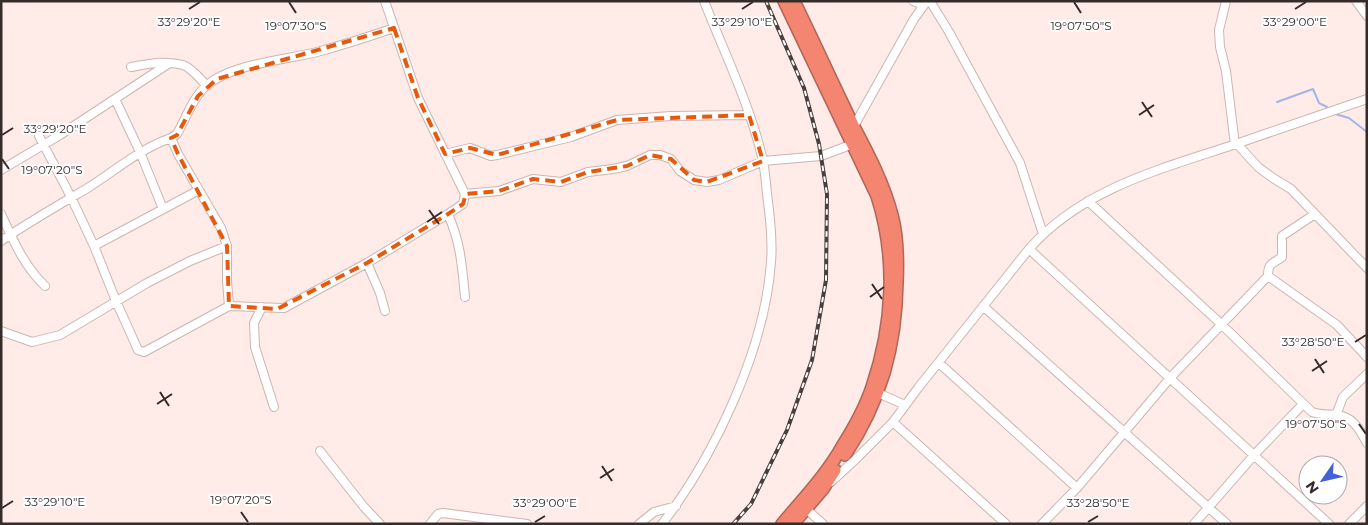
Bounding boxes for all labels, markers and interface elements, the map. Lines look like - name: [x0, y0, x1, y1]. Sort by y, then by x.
- text: 33°29'20"E: [158, 14, 220, 29]
- text: 33°29'10"E: [712, 14, 772, 29]
- text: 33°29'00"E: [1263, 14, 1327, 29]
- text: 19°07'30"S: [265, 18, 327, 33]
- text: 19°07'50"S: [1050, 18, 1112, 33]
- text: 33°29'20"E: [24, 121, 86, 136]
- text: 19°07'20"S: [21, 162, 83, 177]
- text: 33°28'50"E: [1281, 334, 1345, 349]
- text: 19°07'50"S: [1285, 416, 1347, 431]
- north arrow: [1298, 455, 1348, 505]
- text: N: [1302, 478, 1323, 497]
- text: 19°07'20"S: [210, 492, 272, 507]
- text: 33°29'10"E: [25, 494, 85, 509]
- text: 33°29'00"E: [513, 495, 577, 510]
- text: 33°28'50"E: [1066, 495, 1130, 510]

